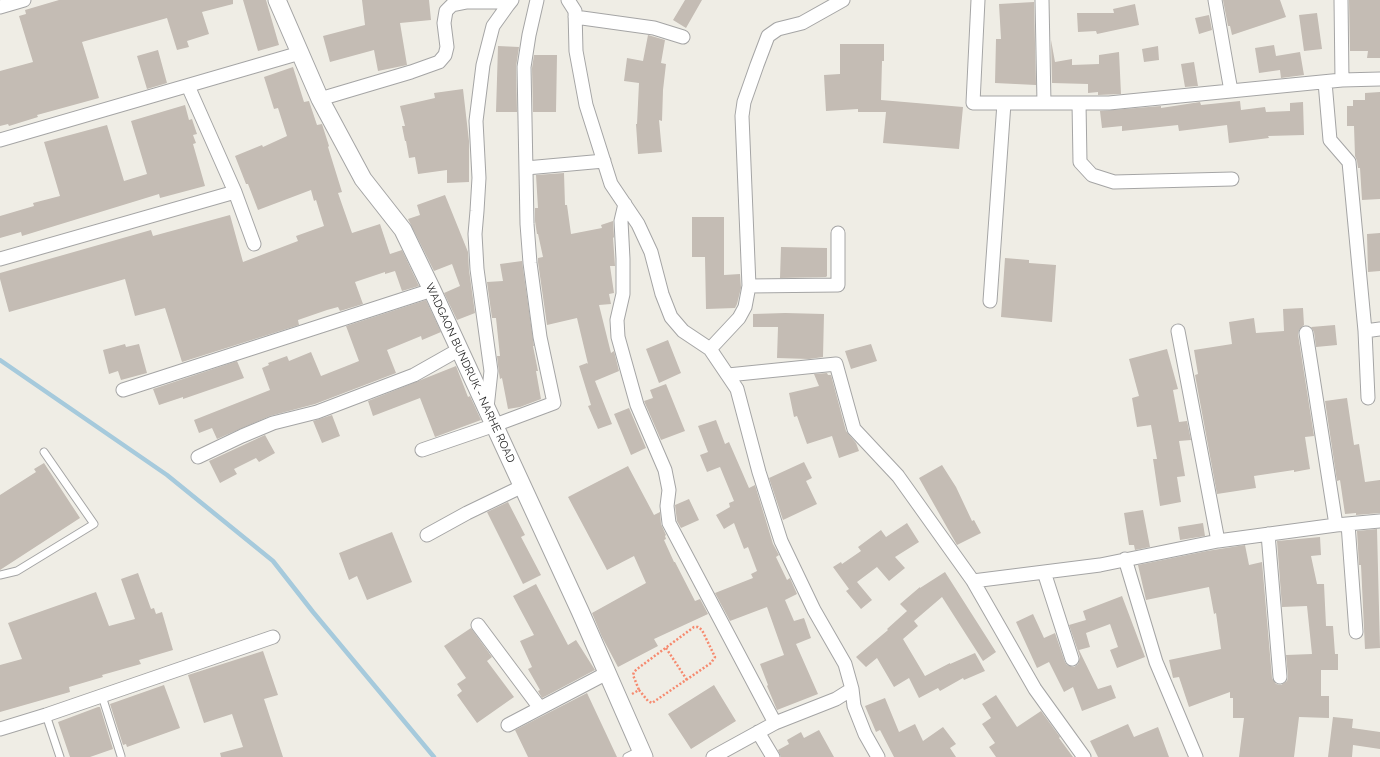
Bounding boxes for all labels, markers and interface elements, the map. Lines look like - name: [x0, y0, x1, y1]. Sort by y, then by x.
- street label: WADGAON BUNDRUK - NARHE ROAD: [422, 281, 518, 465]

